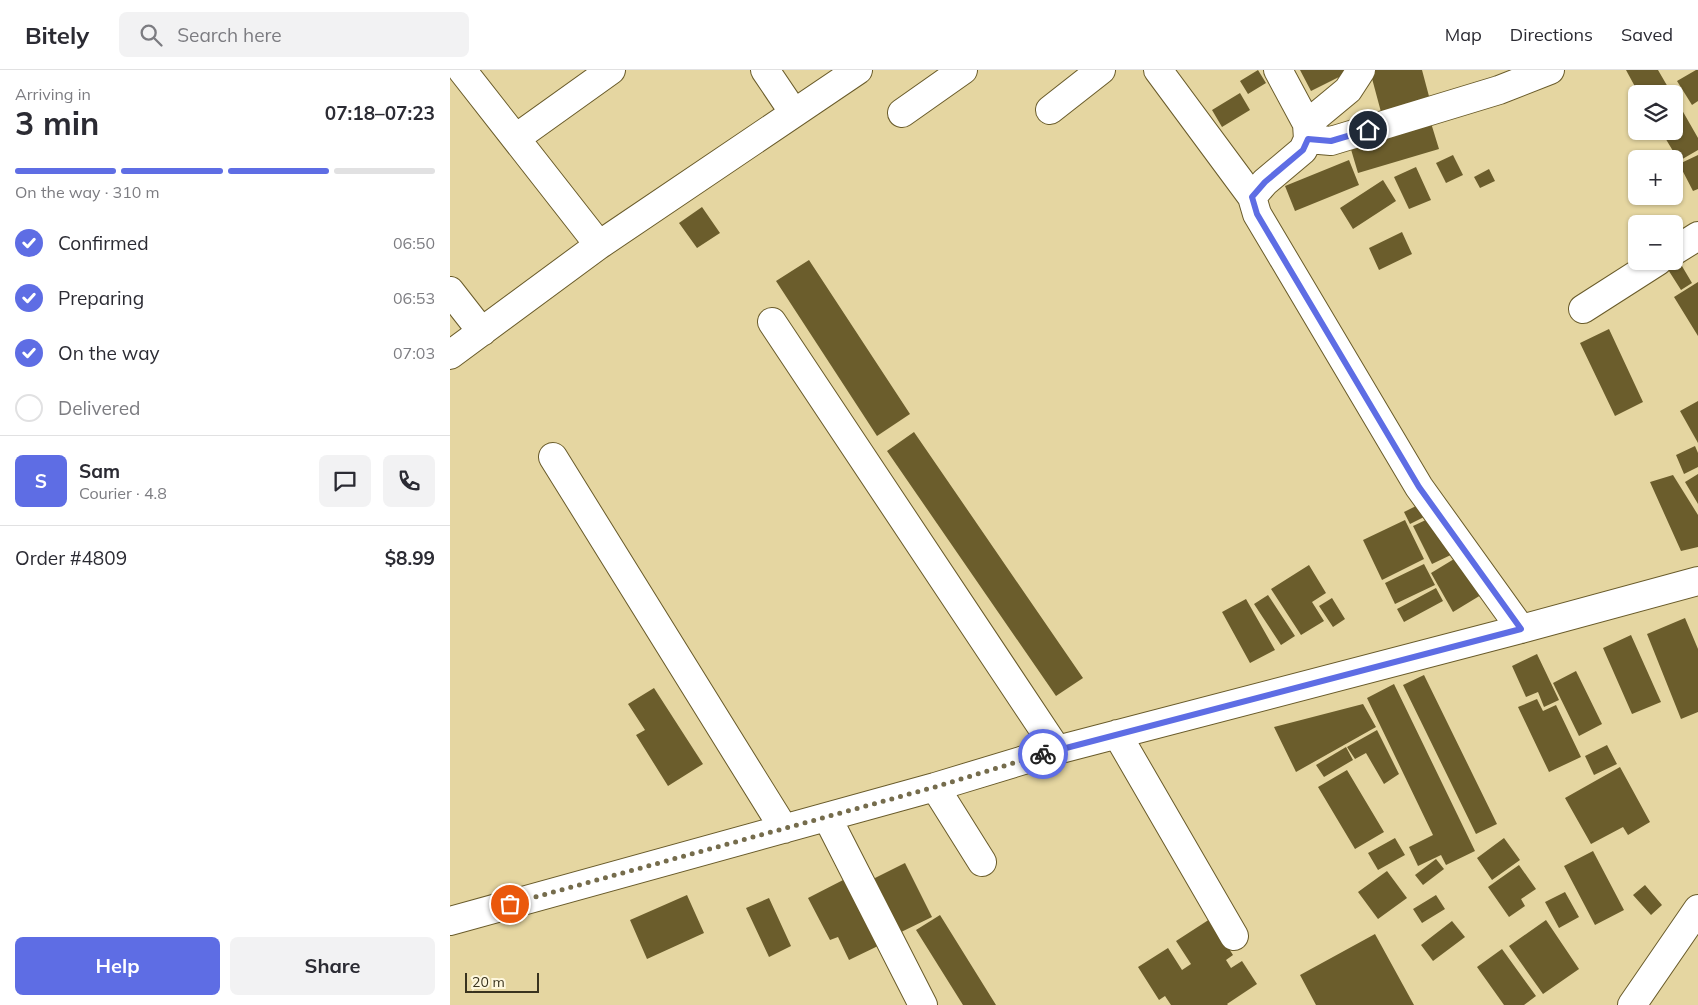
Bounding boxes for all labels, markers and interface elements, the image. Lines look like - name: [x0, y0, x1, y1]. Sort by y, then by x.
- search box: [119, 12, 469, 57]
- text: Bitely: [25, 20, 89, 50]
- icon: search: [137, 21, 165, 49]
- text: Search here: [177, 23, 282, 47]
- text: Map: [1445, 23, 1482, 46]
- text: Directions: [1510, 23, 1593, 46]
- text: Saved: [1621, 23, 1673, 46]
- text: Arriving in: [15, 84, 91, 104]
- map controls: [1628, 85, 1683, 270]
- button: layers: [1628, 85, 1683, 140]
- text: 07:18–07:23: [325, 101, 435, 125]
- text: 3 min: [15, 103, 99, 143]
- pin: [1347, 109, 1389, 151]
- icon: home: [1354, 116, 1382, 144]
- button: +: [1628, 150, 1683, 205]
- text: On the way · 310 m: [15, 182, 160, 202]
- button: −: [1628, 215, 1683, 270]
- icon: check: [15, 229, 43, 257]
- text: Confirmed: [58, 231, 149, 255]
- text: 06:50: [393, 233, 435, 253]
- icon: check: [15, 284, 43, 312]
- text: Preparing: [58, 286, 144, 310]
- text: 06:53: [393, 288, 435, 308]
- icon: check: [15, 339, 43, 367]
- text: On the way: [58, 341, 160, 365]
- text: 07:03: [393, 343, 435, 363]
- text: Delivered: [58, 396, 140, 420]
- button: chat: [319, 455, 371, 507]
- button: phone: [383, 455, 435, 507]
- text: Sam: [79, 459, 120, 483]
- text: S: [35, 469, 47, 493]
- text: Courier · 4.8: [79, 483, 167, 503]
- text: Order #4809: [15, 546, 127, 570]
- text: $8.99: [385, 546, 435, 570]
- courier: [1018, 729, 1068, 779]
- icon: bike: [1029, 740, 1057, 768]
- pin: [489, 883, 531, 925]
- icon: bag: [496, 890, 524, 918]
- button: Help: [15, 937, 220, 995]
- button: Share: [230, 937, 435, 995]
- scale bar: [465, 970, 539, 993]
- text: 20 m: [472, 973, 505, 991]

